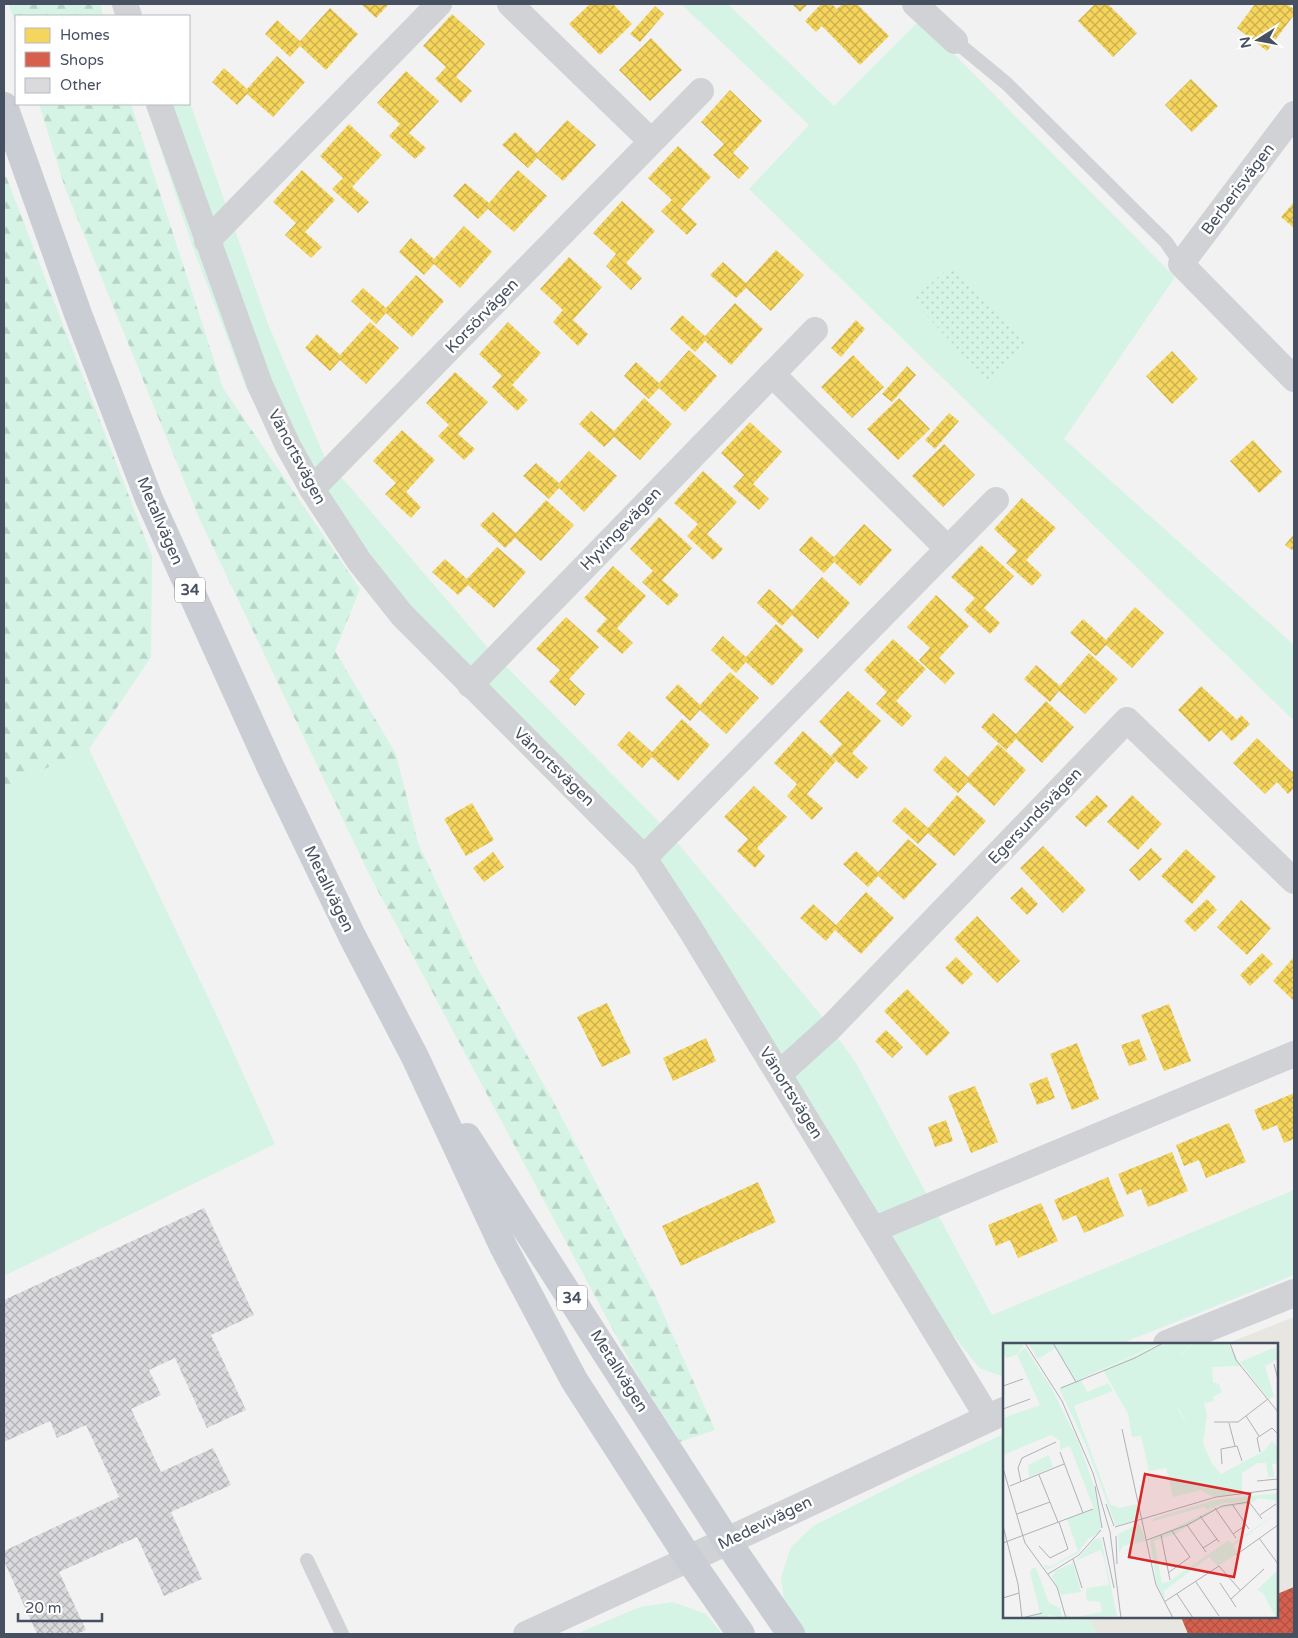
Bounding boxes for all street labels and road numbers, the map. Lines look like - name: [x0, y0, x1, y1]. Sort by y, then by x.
- street label: Berberisvägen: [1197, 139, 1279, 239]
- street label: Korsörvägen: [441, 274, 523, 358]
- street label: Vänortsvägen: [264, 406, 330, 508]
- street label: Metallvägen: [133, 474, 187, 568]
- street label: Hyvingevägen: [576, 483, 666, 575]
- road number: 34: [175, 578, 205, 602]
- street label: Vänortsvägen: [509, 723, 599, 811]
- street label: Egersundsvägen: [984, 764, 1086, 868]
- street label: Metallvägen: [299, 843, 359, 935]
- street label: Vänortsvägen: [755, 1043, 827, 1143]
- road number: 34: [557, 1286, 587, 1310]
- street label: Metallvägen: [586, 1326, 652, 1416]
- street label: Medevivägen: [715, 1492, 815, 1554]

